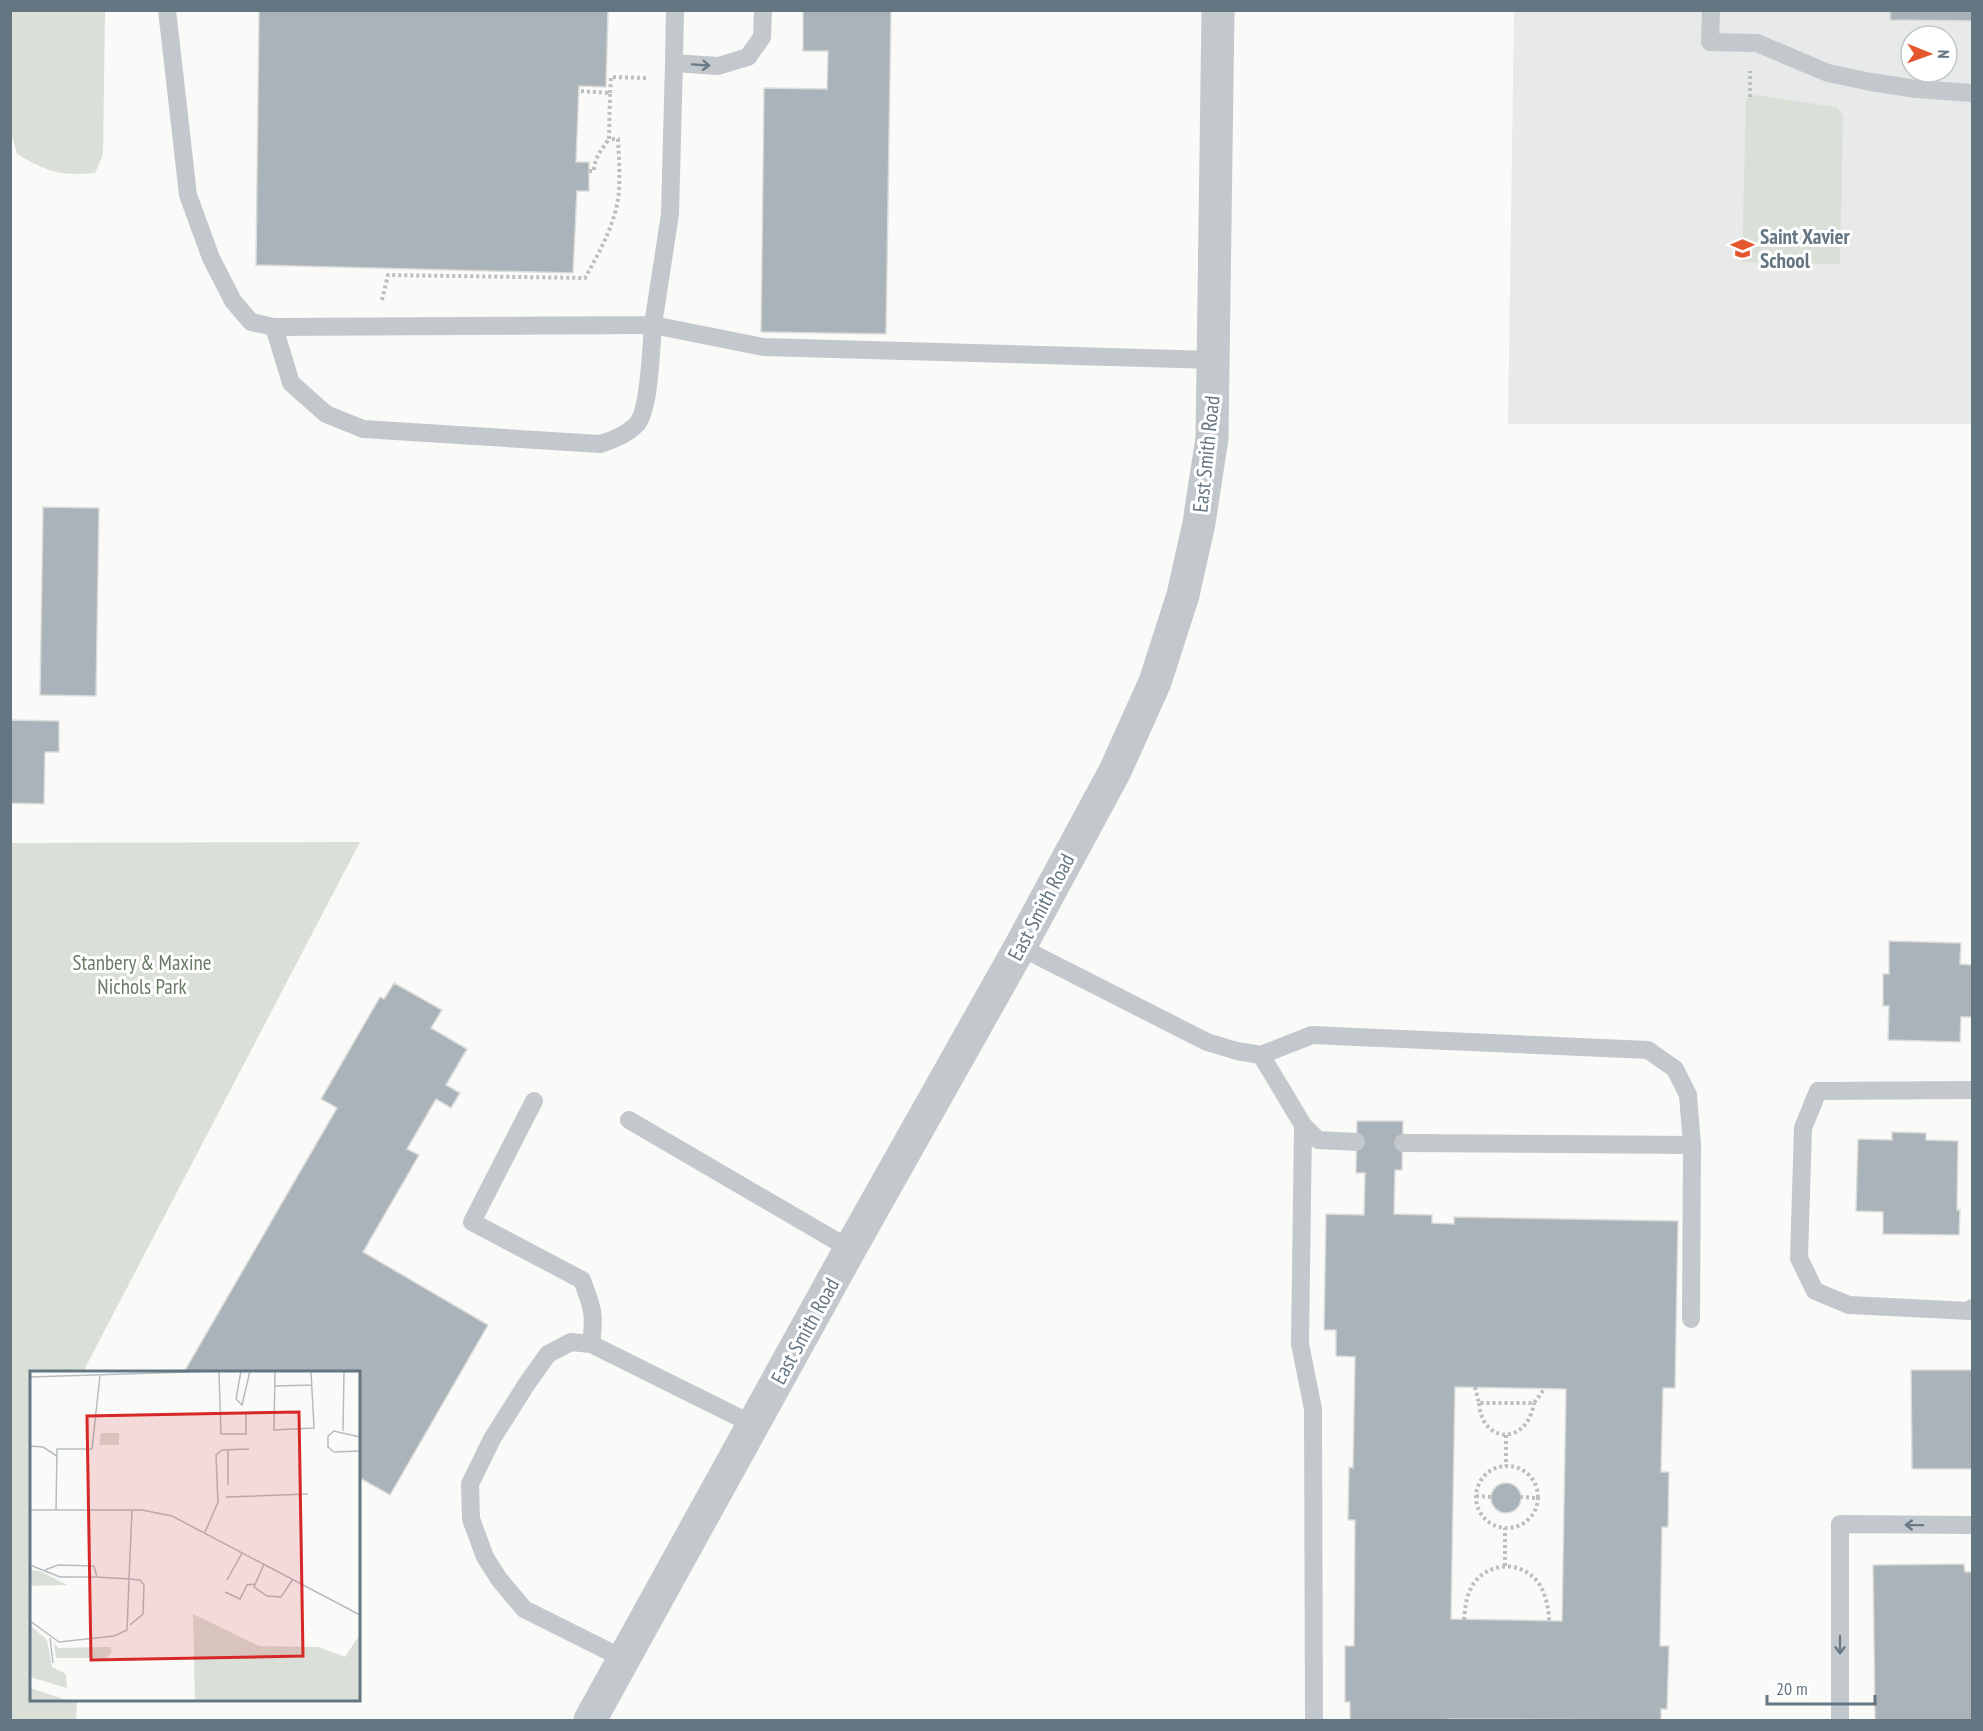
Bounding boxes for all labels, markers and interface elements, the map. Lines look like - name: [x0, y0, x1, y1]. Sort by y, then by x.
- north arrow: [1899, 24, 1959, 84]
- text: N: [1934, 50, 1954, 59]
- one-way arrow: [691, 59, 711, 70]
- place label: Saint Xavier School: [1760, 223, 1850, 274]
- school or university icon: Saint Xavier School: [1729, 235, 1755, 261]
- street label: East Smith Road: [1186, 394, 1226, 514]
- street label: East Smith Road: [1002, 849, 1080, 965]
- park label: Stanbery & Maxine Nichols Park: [73, 949, 211, 1000]
- street label: East Smith Road: [765, 1273, 845, 1389]
- inset map: [30, 1371, 360, 1701]
- one-way arrow: [1905, 1519, 1925, 1530]
- one-way arrow: [1834, 1634, 1846, 1654]
- scale bar: [1767, 1668, 1875, 1706]
- text: 20 m: [1776, 1677, 1808, 1700]

